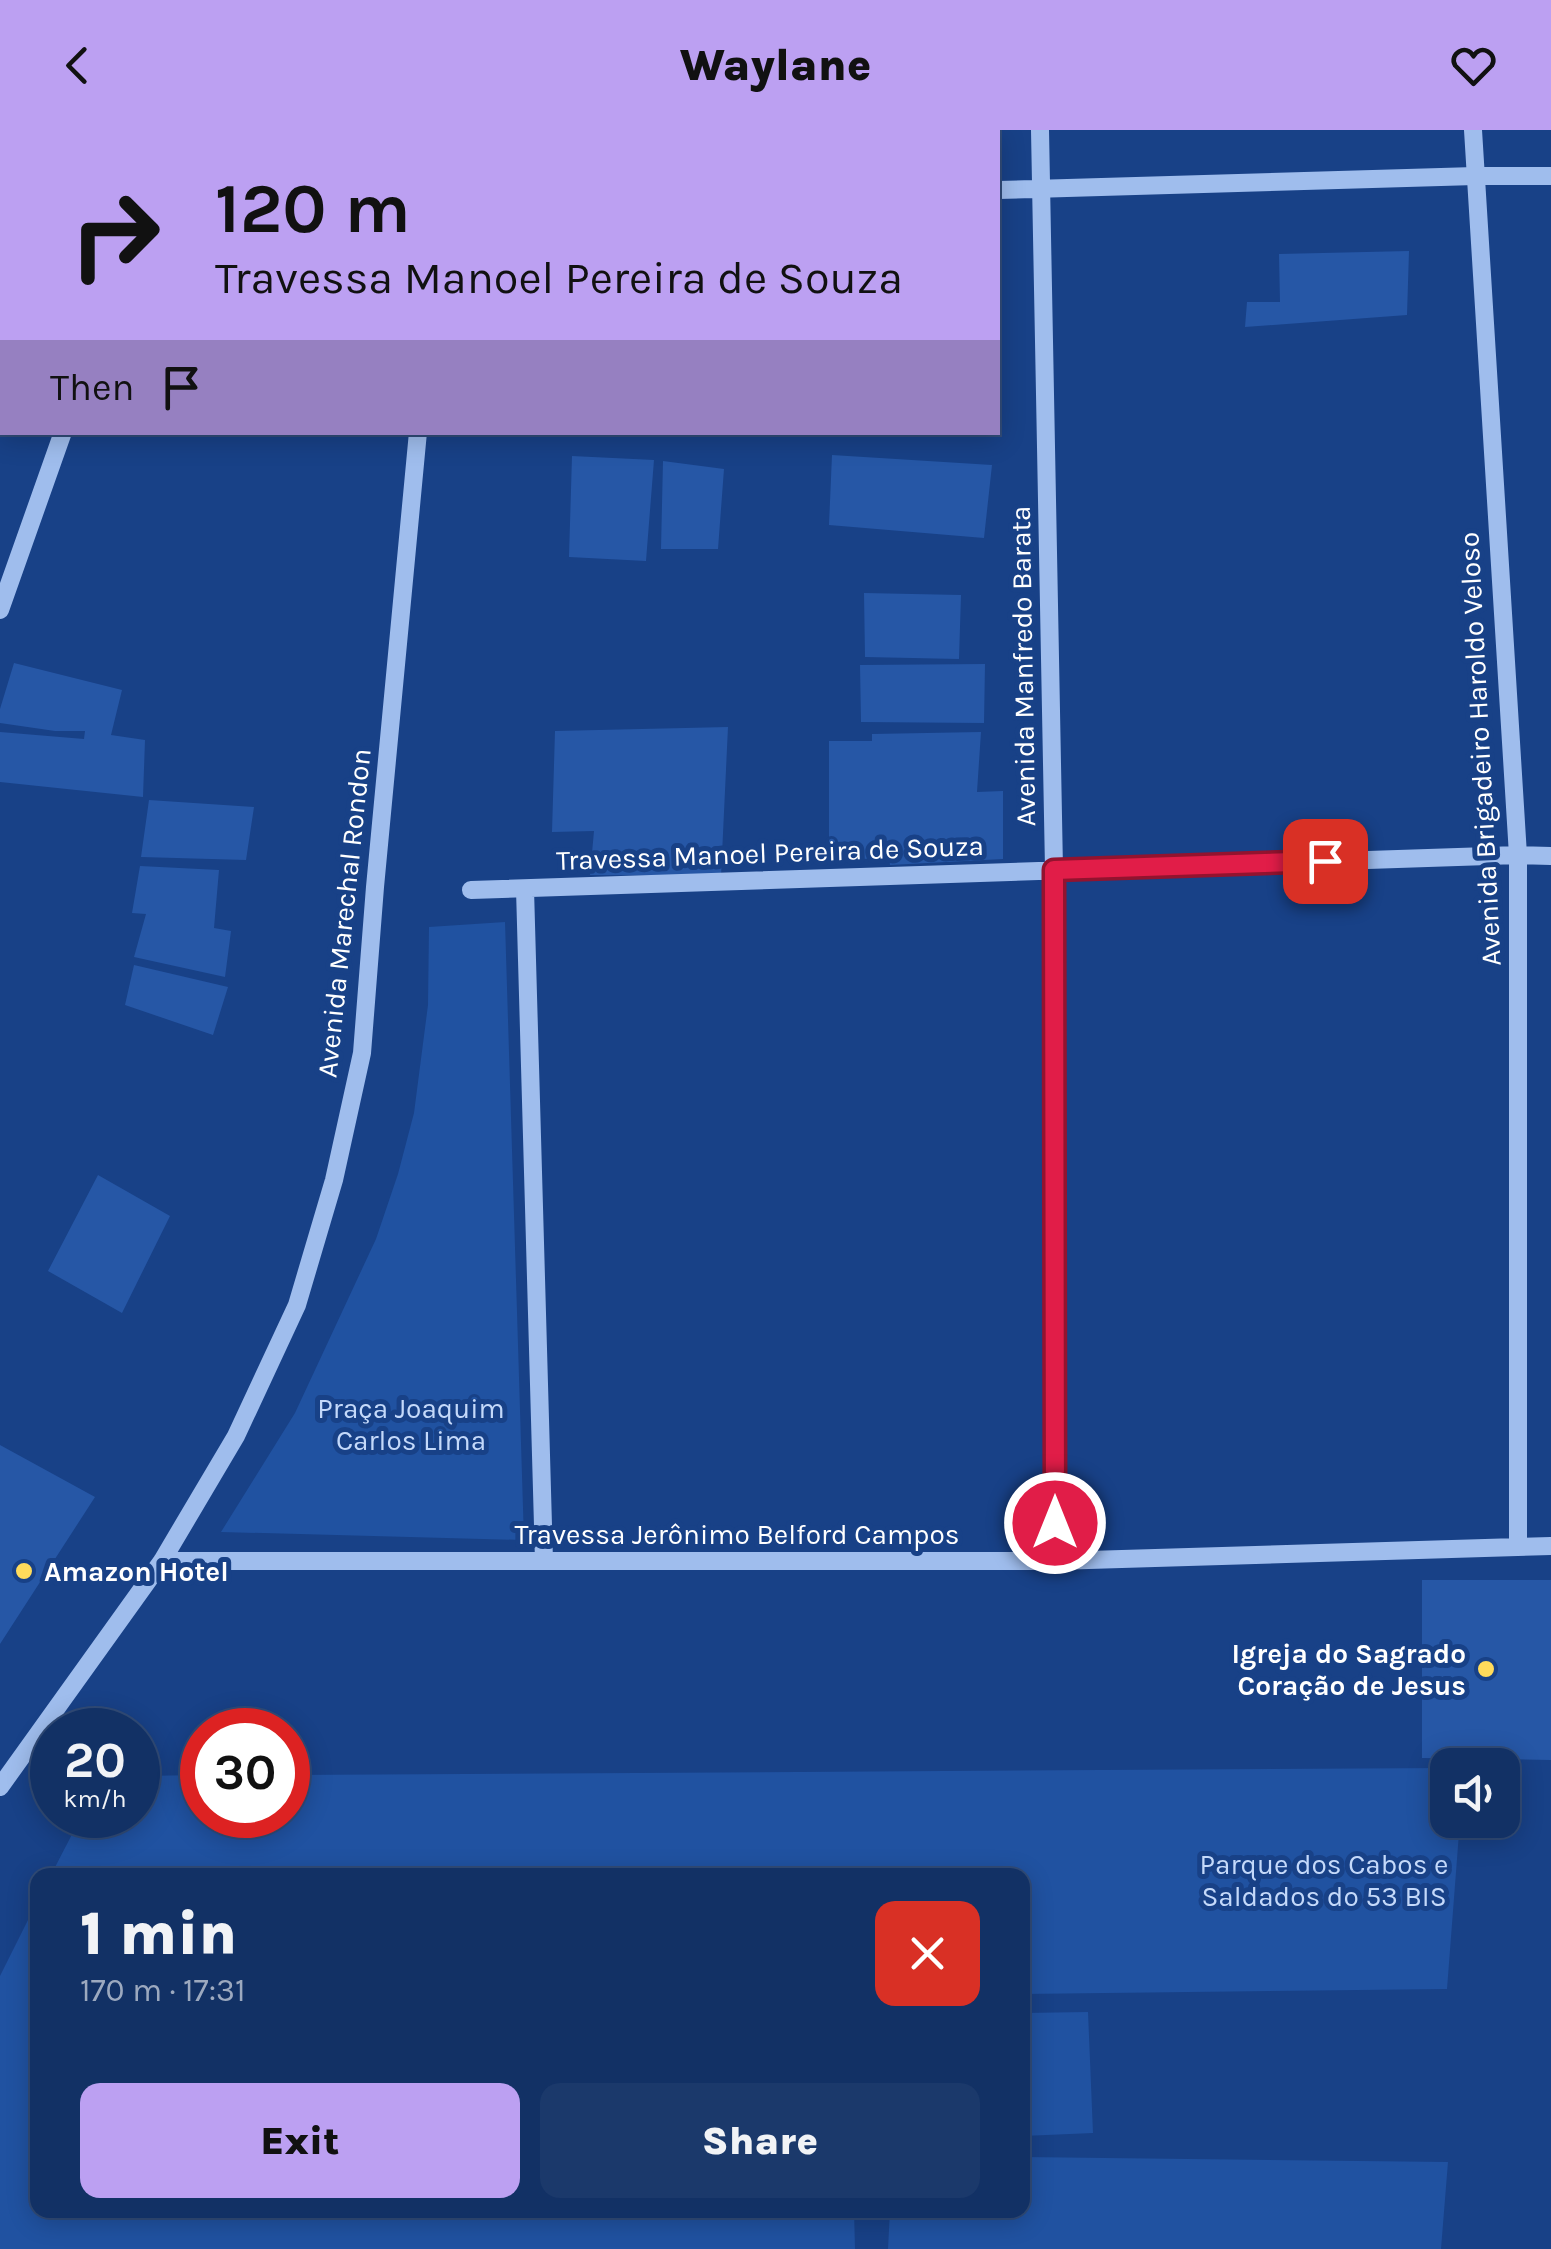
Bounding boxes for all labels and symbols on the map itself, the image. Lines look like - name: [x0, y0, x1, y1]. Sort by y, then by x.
- street label: Avenida Manfredo Barata: [1004, 505, 1042, 827]
- street label: Avenida Brigadeiro Haroldo Veloso: [1452, 531, 1508, 967]
- street label: Avenida Marechal Rondon: [310, 747, 378, 1079]
- pin: [1283, 819, 1368, 904]
- street label: Travessa Manoel Pereira de Souza: [556, 829, 984, 877]
- park label: Praça Joaquim Carlos Lima: [317, 1392, 505, 1457]
- position arrow: [1003, 1471, 1107, 1575]
- street label: Travessa Jerônimo Belford Campos: [515, 1518, 959, 1551]
- place label: Amazon Hotel: [44, 1555, 229, 1588]
- marker: Amazon Hotel: [13, 1560, 35, 1582]
- place label: Igreja do Sagrado Coração de Jesus: [1231, 1637, 1466, 1702]
- marker: Igreja do Sagrado Coração de Jesus: [1475, 1658, 1497, 1680]
- speed limit sign: 30: [180, 1708, 310, 1838]
- park label: Parque dos Cabos e Saldados do 53 BIS: [1200, 1848, 1448, 1913]

